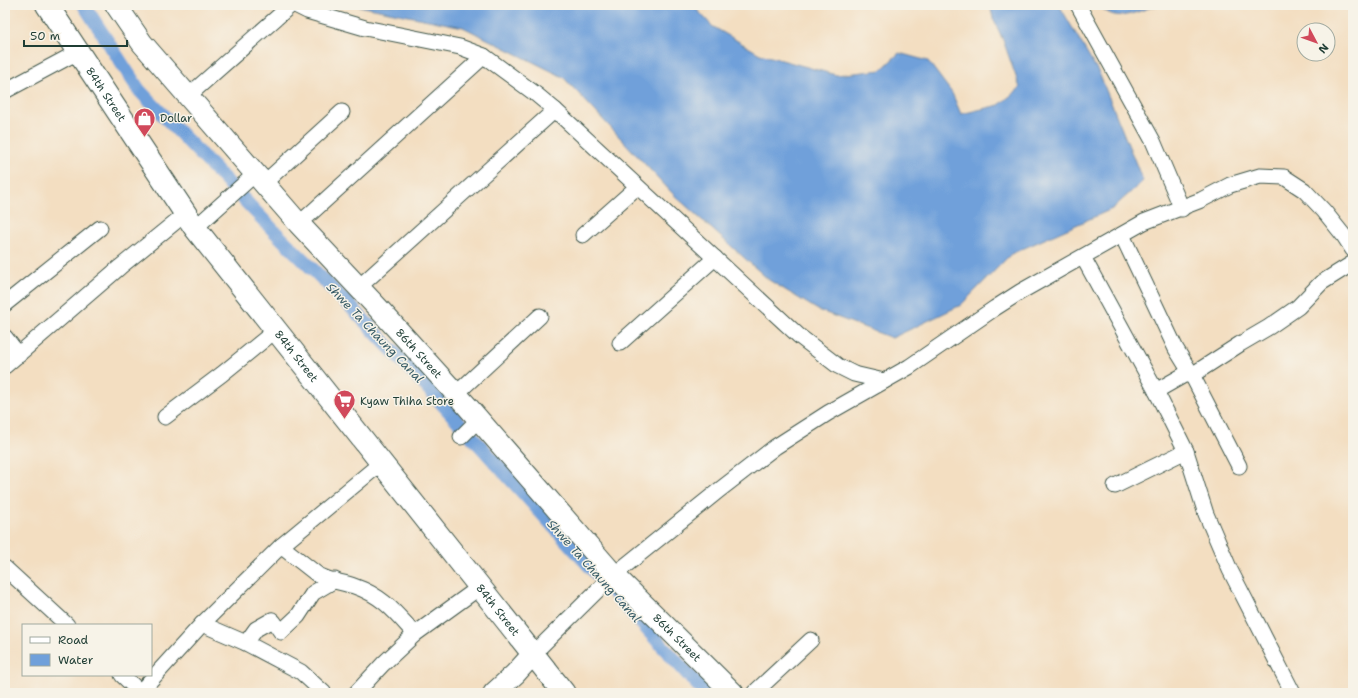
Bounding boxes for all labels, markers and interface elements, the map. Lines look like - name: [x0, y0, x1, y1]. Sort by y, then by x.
- scale bar: [24, 22, 127, 48]
- north arrow: [1296, 22, 1336, 62]
- text: 50 m: [30, 28, 60, 44]
- text: N: [1314, 40, 1332, 57]
- street label: 84th Street: [83, 64, 130, 125]
- shop icon: Dollar: [132, 105, 158, 138]
- place label: Dollar: [160, 111, 192, 126]
- water label: Shwe Ta Chaung Canal: [323, 279, 427, 387]
- street label: 86th Street: [392, 325, 446, 382]
- street label: 84th Street: [271, 327, 322, 385]
- supermarket icon: Kyaw Thiha Store: [332, 388, 358, 421]
- place label: Kyaw Thiha Store: [360, 394, 454, 409]
- water label: Shwe Ta Chaung Canal: [543, 516, 645, 626]
- street label: 84th Street: [473, 581, 523, 639]
- street label: 86th Street: [649, 610, 705, 665]
- legend: [22, 624, 152, 676]
- text: Road: [58, 632, 89, 648]
- text: Water: [58, 652, 94, 668]

